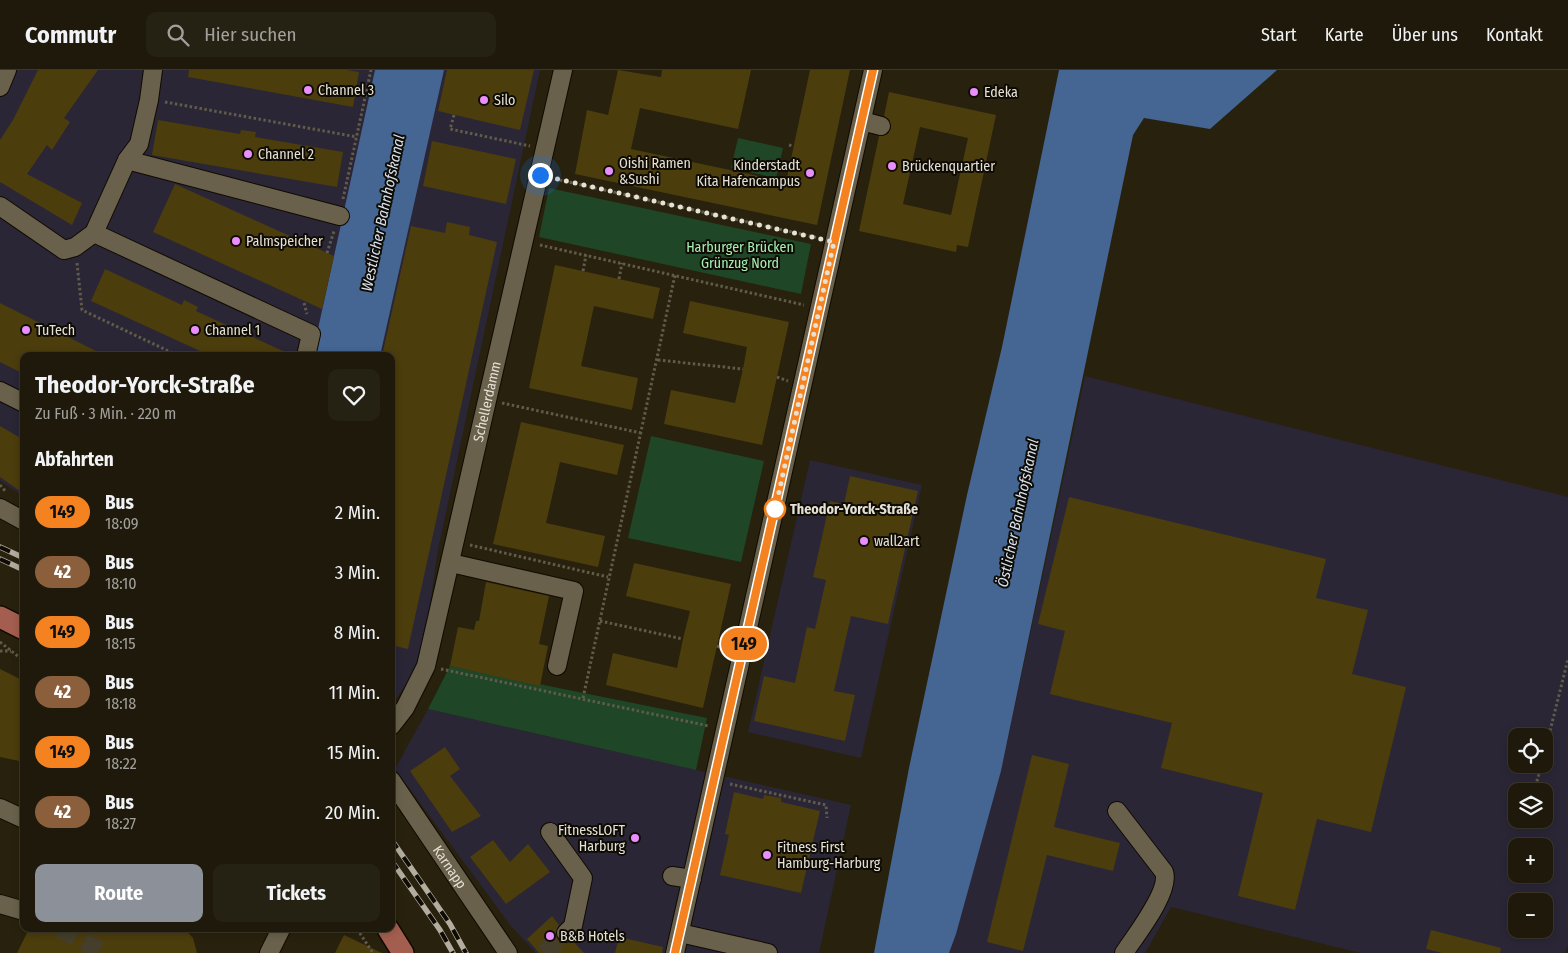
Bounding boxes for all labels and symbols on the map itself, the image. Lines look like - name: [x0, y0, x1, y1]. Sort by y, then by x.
- place label: Channel 3: [318, 82, 374, 99]
- marker: Channel 3: [302, 84, 314, 96]
- place label: Edeka: [984, 84, 1018, 101]
- marker: Edeka: [968, 86, 980, 98]
- place label: Silo: [494, 92, 515, 109]
- marker: Silo: [478, 94, 490, 106]
- water label: Westlicher Bahnhofskanal: [358, 133, 408, 293]
- place label: Channel 2: [258, 146, 314, 163]
- marker: Channel 2: [242, 148, 254, 160]
- place label: Oishi Ramen &Sushi: [619, 155, 691, 188]
- place label: Kinderstadt Kita Hafencampus: [696, 157, 800, 190]
- place label: Brückenquartier: [902, 158, 995, 175]
- marker: Brückenquartier: [886, 160, 898, 172]
- your location: [528, 163, 553, 188]
- marker: Oishi Ramen &Sushi: [603, 165, 615, 177]
- marker: Kinderstadt Kita Hafencampus: [804, 167, 816, 179]
- place label: Palmspeicher: [246, 233, 323, 250]
- marker: Palmspeicher: [230, 235, 242, 247]
- park label: Harburger Brücken Grünzug Nord: [686, 239, 794, 272]
- place label: TuTech: [36, 322, 75, 339]
- place label: Channel 1: [205, 322, 260, 339]
- marker: TuTech: [20, 324, 32, 336]
- marker: Channel 1: [189, 324, 201, 336]
- street label: Schellerdamm: [470, 360, 505, 444]
- water label: Östlicher Bahnhofskanal: [993, 437, 1043, 589]
- marker: Theodor-Yorck-Straße: [764, 498, 786, 520]
- place label: Theodor-Yorck-Straße: [790, 501, 918, 518]
- place label: wall2art: [874, 533, 920, 550]
- marker: wall2art: [858, 535, 870, 547]
- line badge: 149: [715, 628, 773, 660]
- place label: FitnessLOFT Harburg: [558, 822, 626, 855]
- marker: FitnessLOFT Harburg: [629, 832, 641, 844]
- place label: Fitness First Hamburg-Harburg: [777, 839, 881, 872]
- street label: Karnapp: [429, 843, 470, 892]
- marker: Fitness First Hamburg-Harburg: [761, 849, 773, 861]
- place label: B&B Hotels: [560, 928, 625, 945]
- marker: B&B Hotels: [544, 930, 556, 942]

